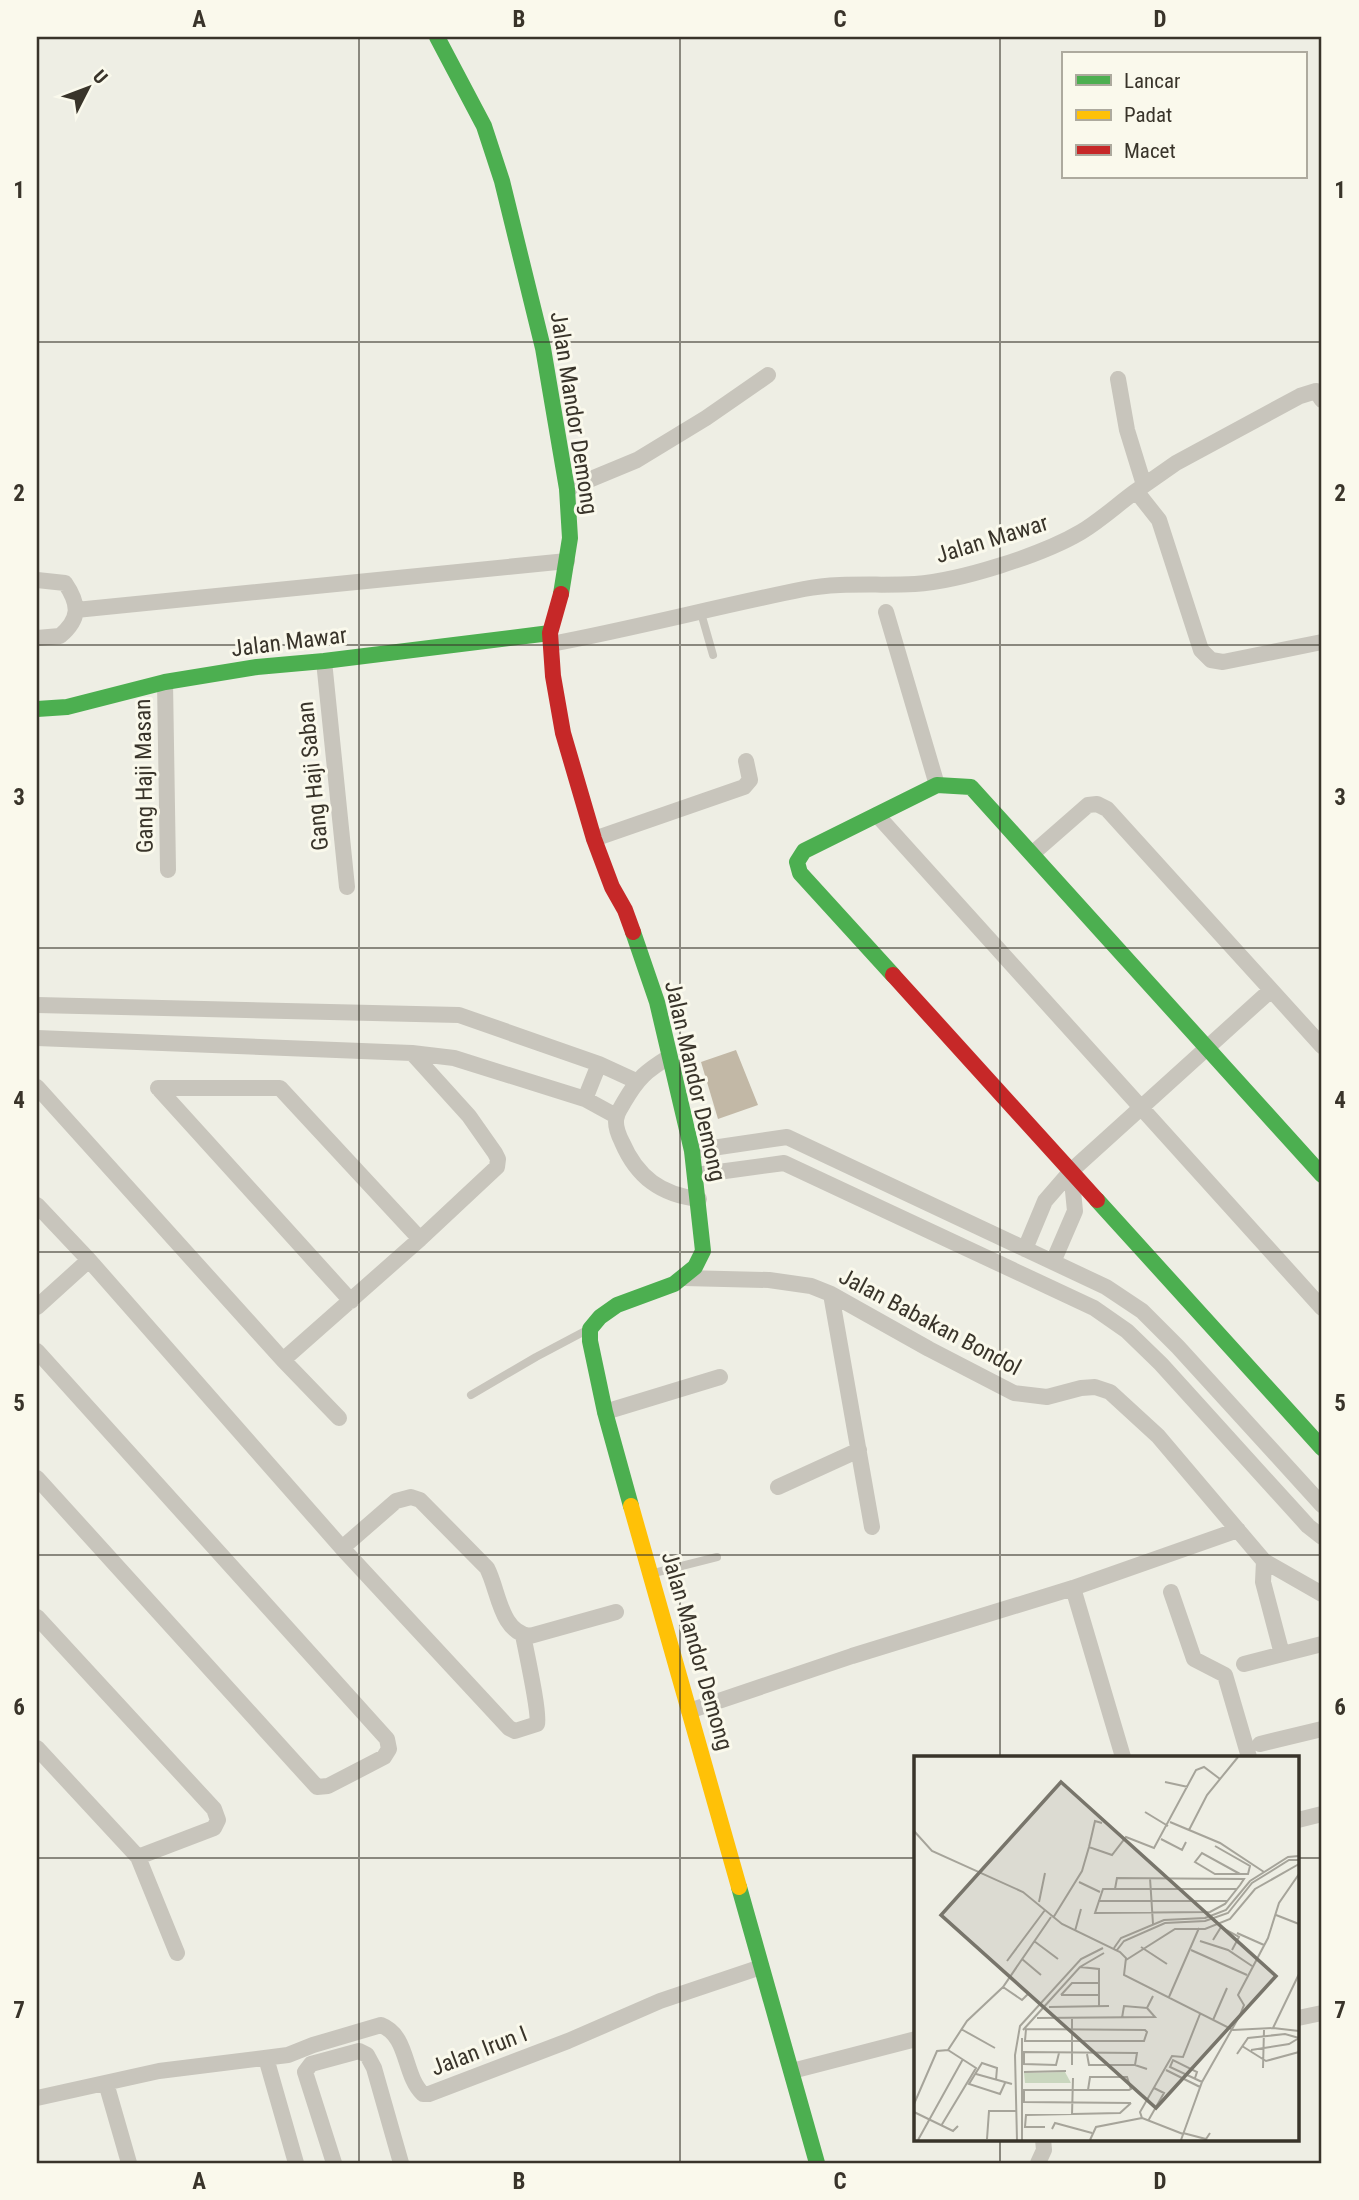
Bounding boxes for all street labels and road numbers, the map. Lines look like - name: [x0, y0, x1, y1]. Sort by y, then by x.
- street label: Jalan Mandor Demong: [545, 310, 603, 516]
- street label: Jalan Mawar: [932, 509, 1052, 569]
- street label: Jalan Mawar: [230, 622, 348, 662]
- street label: Gang Haji Masan: [129, 699, 159, 853]
- street label: Gang Haji Saban: [292, 700, 334, 852]
- street label: Jalan Mandor Demong: [659, 978, 731, 1184]
- street label: Jalan Babakan Bondol: [834, 1263, 1026, 1381]
- street label: Jalan Mandor Demong: [656, 1549, 738, 1753]
- street label: Jalan Irun I: [427, 2020, 531, 2082]

